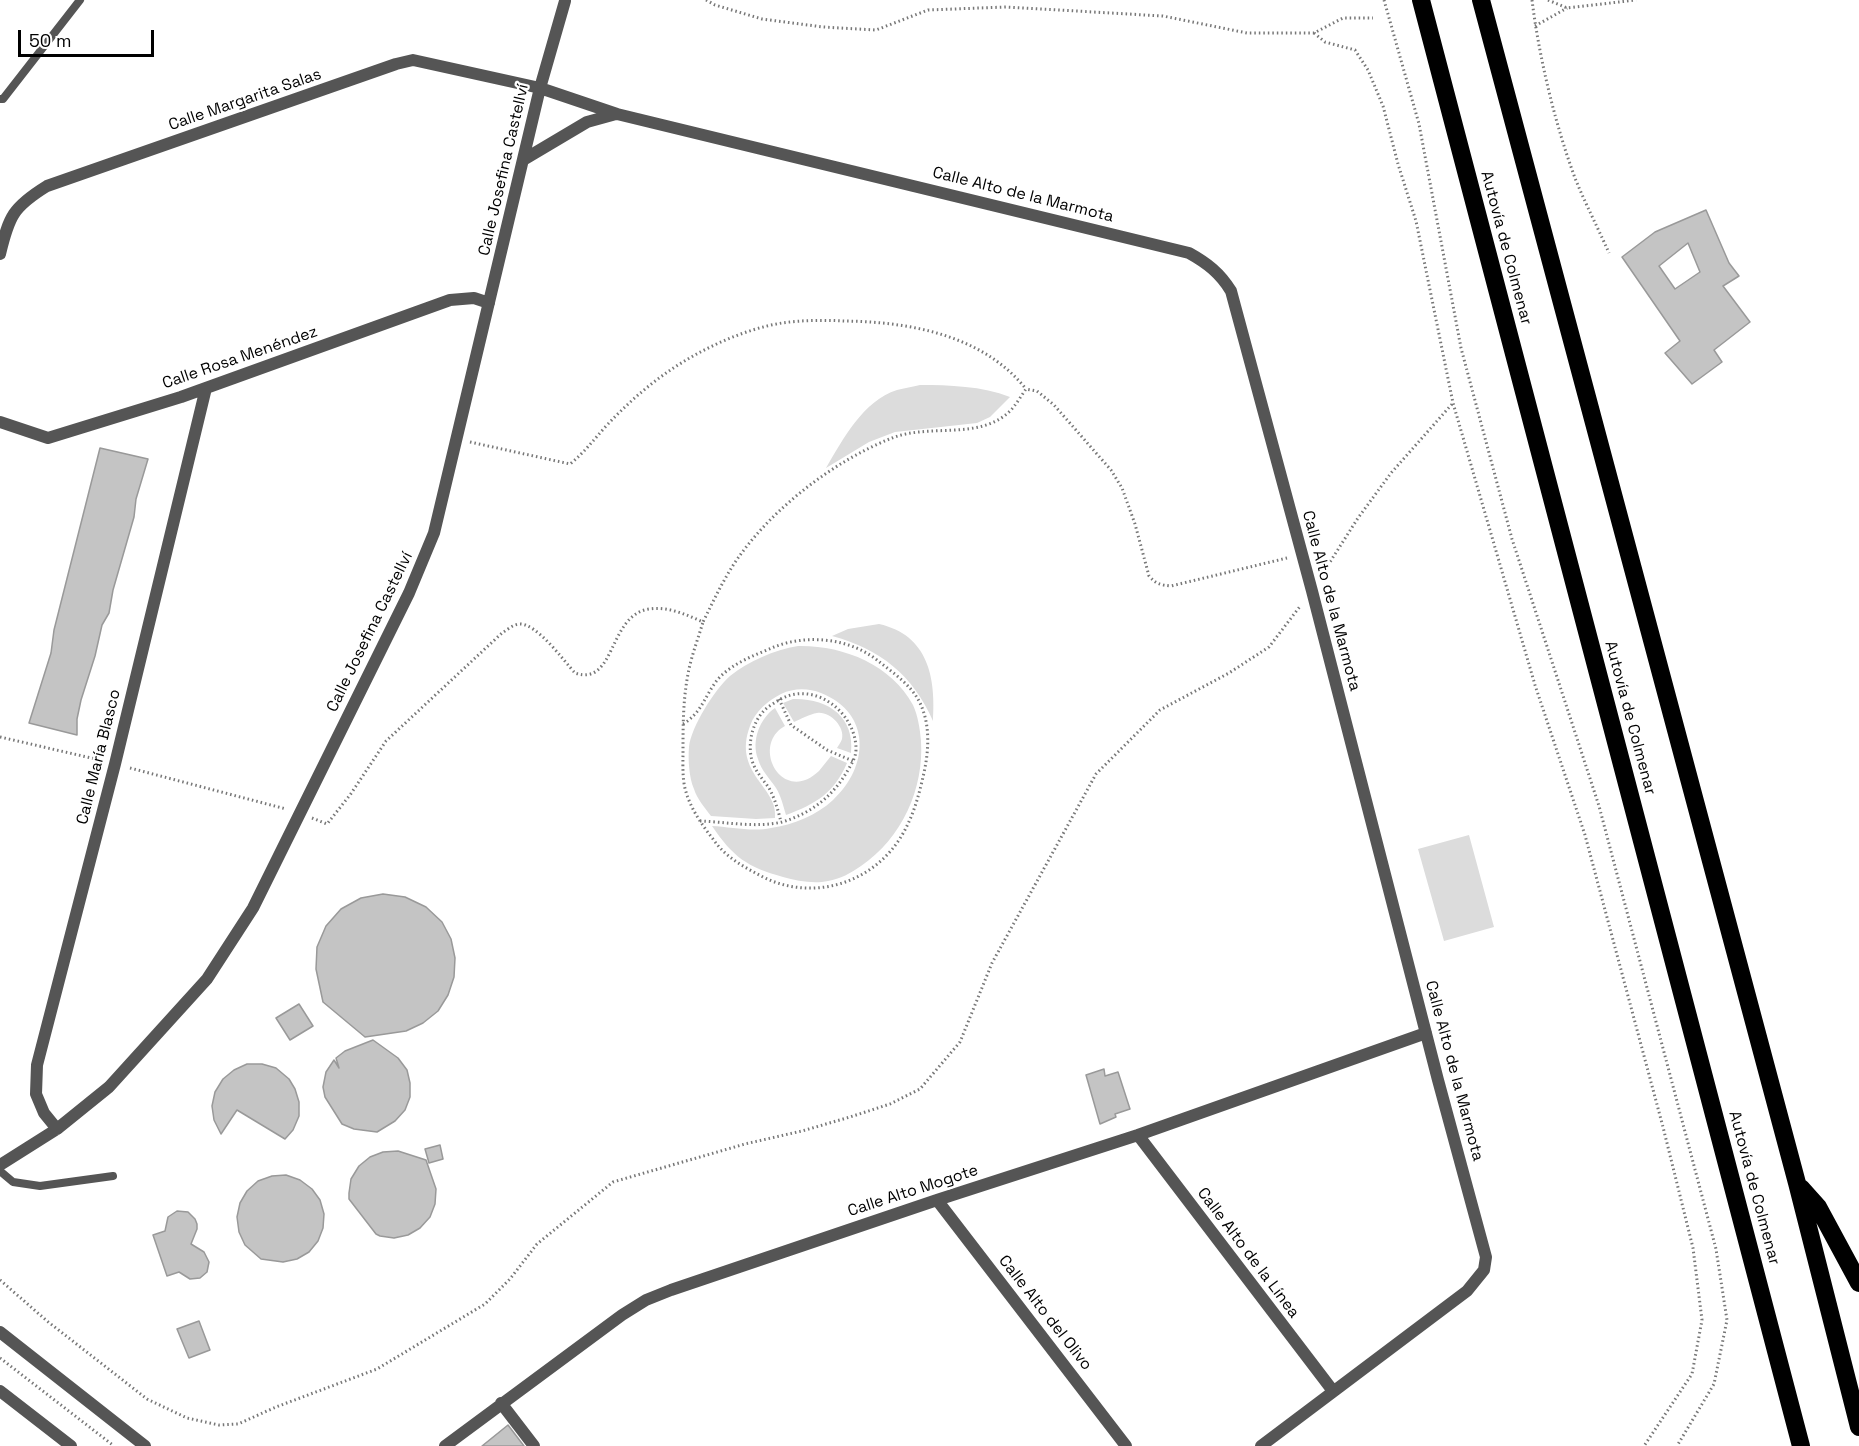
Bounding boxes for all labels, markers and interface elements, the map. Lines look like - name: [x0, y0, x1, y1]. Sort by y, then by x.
- scale bar: [21, 18, 158, 56]
- text: 50 m: [29, 29, 71, 52]
- street label: Calle Margarita Salas: [166, 65, 324, 135]
- street label: Calle Josefina Castellví: [475, 82, 533, 258]
- street label: Calle Alto de la Marmota: [930, 163, 1116, 227]
- street label: Autovía de Colmenar: [1476, 169, 1536, 327]
- street label: Calle Rosa Menéndez: [160, 322, 320, 394]
- street label: Calle Alto de la Marmota: [1298, 509, 1364, 693]
- street label: Calle Josefina Castellví: [323, 549, 417, 715]
- street label: Autovía de Colmenar: [1600, 639, 1660, 797]
- street label: Calle María Blasco: [73, 687, 125, 827]
- street label: Calle Alto de la Marmota: [1421, 979, 1487, 1163]
- street label: Autovía de Colmenar: [1724, 1109, 1784, 1267]
- street label: Calle Alto Mogote: [845, 1161, 981, 1221]
- street label: Calle Alto de la Línea: [1193, 1184, 1303, 1322]
- street label: Calle Alto del Olivo: [994, 1252, 1096, 1374]

